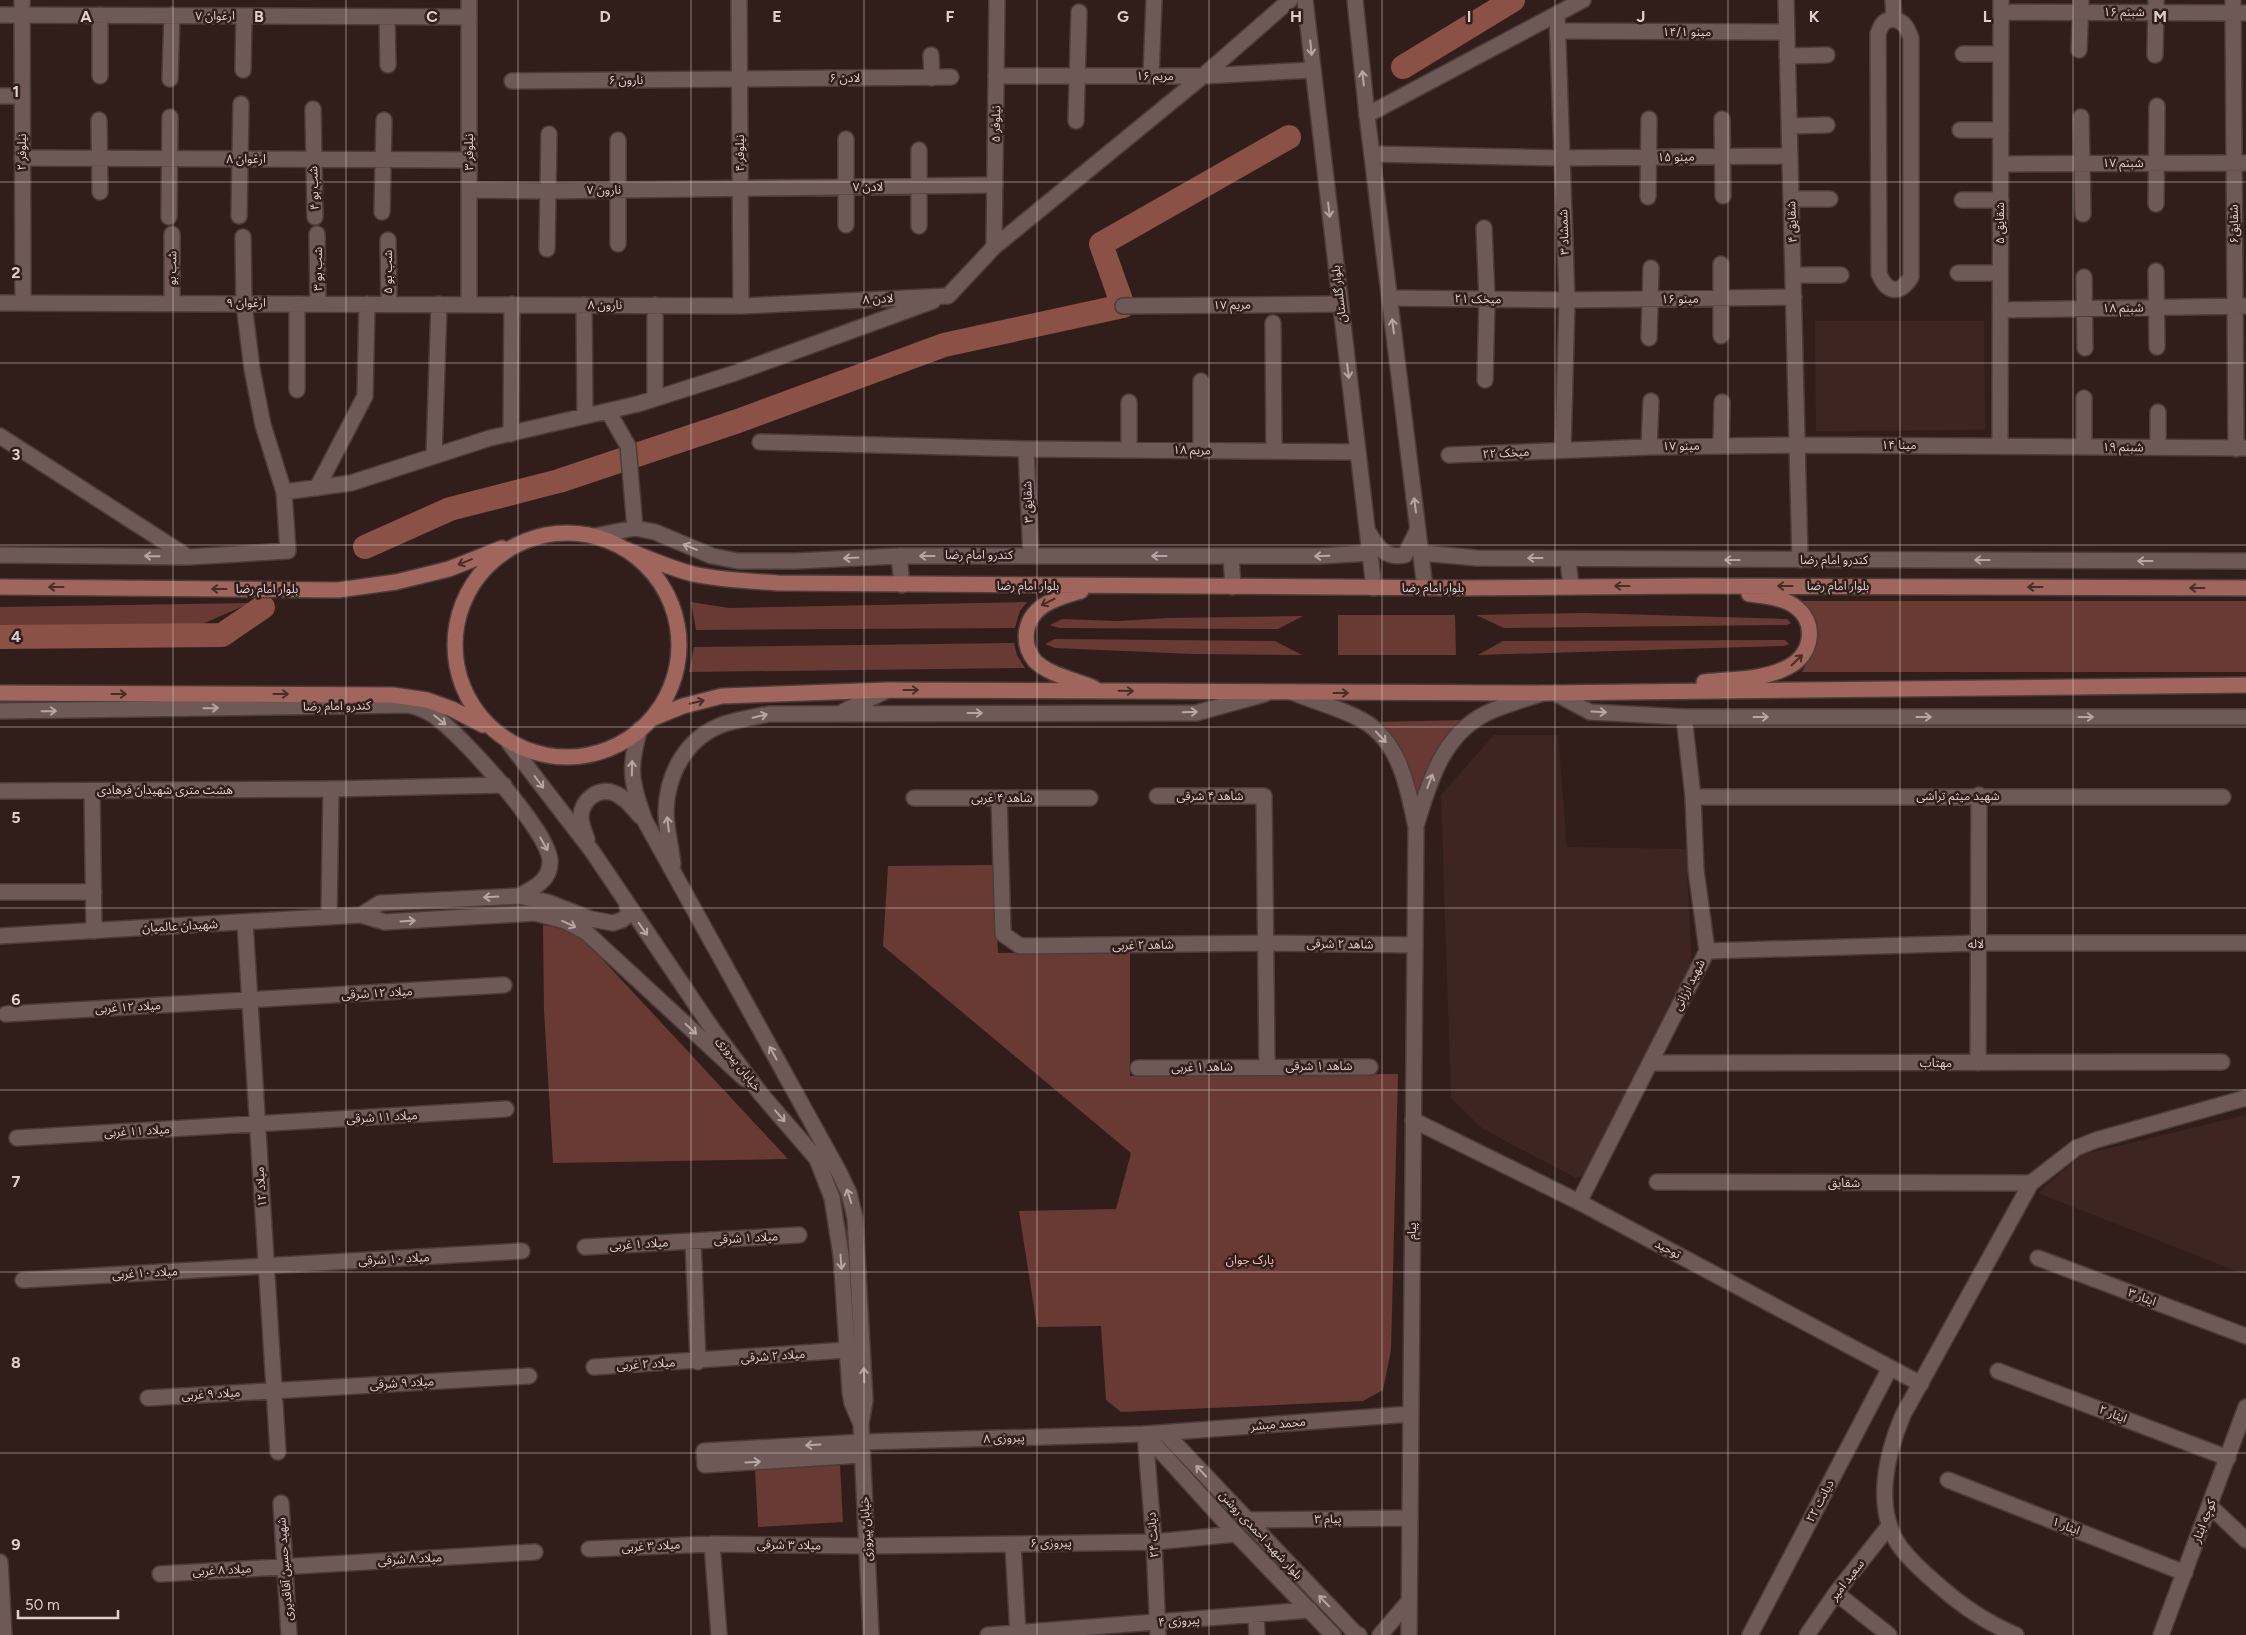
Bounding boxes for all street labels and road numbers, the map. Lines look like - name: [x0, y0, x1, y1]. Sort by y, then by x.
- street label: شبنم ۱۶: [2103, 5, 2145, 21]
- street label: ارغوان ۷: [195, 9, 235, 23]
- street label: مینو ۱۴/۱: [1663, 25, 1711, 39]
- street label: مریم ۱۶: [1136, 69, 1174, 85]
- street label: لادن ۶: [830, 71, 860, 85]
- street label: نارون ۶: [609, 73, 643, 87]
- street label: نیلوفر ۵: [989, 105, 1003, 143]
- street label: نیلوفر ۲: [15, 134, 29, 170]
- street label: نیلوفر ۳: [462, 134, 476, 170]
- street label: نیلوفر ۴: [733, 135, 747, 171]
- street label: مینو ۱۵: [1657, 150, 1695, 164]
- street label: ارغوان ۸: [226, 152, 266, 166]
- street label: شبنم ۱۷: [2102, 156, 2144, 172]
- street label: شب بو ۴: [306, 166, 322, 210]
- street label: لادن ۷: [852, 180, 884, 194]
- street label: نارون ۷: [587, 183, 621, 197]
- street label: شقایق ۴: [1784, 201, 1801, 243]
- street label: شقایق ۵: [1993, 202, 2008, 244]
- street label: شقایق۶: [2227, 204, 2242, 244]
- street label: شمشاد ۳: [1556, 209, 1572, 255]
- street label: شب بو ۳: [311, 247, 325, 291]
- street label: شب بو ۵: [381, 250, 395, 294]
- street label: شب بو: [165, 251, 180, 285]
- street label: بلوار گلستان: [1329, 265, 1349, 323]
- street label: لادن ۸: [862, 291, 894, 307]
- street label: میخک ۲۱: [1454, 292, 1502, 306]
- street label: مینو ۱۶: [1661, 292, 1699, 306]
- street label: ارغوان ۹: [226, 296, 266, 310]
- street label: نارون ۸: [588, 298, 622, 312]
- street label: مریم ۱۷: [1213, 298, 1251, 314]
- street label: شبنم ۱۸: [2102, 301, 2144, 317]
- street label: مینا ۱۴: [1881, 438, 1917, 452]
- street label: مینو ۱۷: [1662, 439, 1700, 453]
- street label: شبنم ۱۹: [2102, 440, 2144, 456]
- street label: مریم ۱۸: [1173, 443, 1211, 459]
- street label: میخک ۲۲: [1482, 445, 1530, 461]
- street label: شقایق ۳: [1020, 481, 1037, 523]
- street label: کندرو امام رضا: [945, 548, 1014, 564]
- street label: کندرو امام رضا: [1800, 553, 1869, 569]
- street label: بلوار امام رضا: [997, 579, 1059, 595]
- street label: بلوار امام رضا: [1807, 579, 1869, 595]
- street label: بلوار امام رضا: [1402, 581, 1464, 597]
- street label: بلوار امام رضا: [236, 582, 298, 598]
- street label: کندرو امام رضا: [303, 698, 372, 716]
- street label: هشت متری شهیدان فرهادی: [97, 783, 233, 797]
- street label: شاهد ۴ شرقی: [1177, 789, 1243, 803]
- street label: شهید میثم تراشی: [1916, 789, 2000, 805]
- street label: شاهد ۴ غربی: [971, 791, 1033, 805]
- street label: شهیدان عالمیان: [142, 917, 218, 935]
- street label: شاهد ۲ شرقی: [1306, 936, 1374, 952]
- street label: شاهد ۲ غربی: [1112, 937, 1174, 953]
- street label: لاله: [1968, 937, 1984, 951]
- street label: شهید ارزانی: [1670, 957, 1708, 1013]
- street label: میلاد ۱۲ شرقی: [341, 984, 413, 1002]
- street label: میلاد ۱۲ غربی: [95, 998, 161, 1016]
- street label: خیابان پیروزی: [713, 1034, 764, 1095]
- street label: مهتاب: [1920, 1056, 1952, 1070]
- street label: شاهد ۱ غربی: [1171, 1059, 1233, 1075]
- street label: شاهد ۱ شرقی: [1286, 1059, 1352, 1073]
- street label: میلاد ۱۱ شرقی: [346, 1108, 418, 1126]
- street label: میلاد ۱۱ غربی: [104, 1122, 170, 1140]
- street label: میلاد ۱۲: [253, 1166, 269, 1208]
- street label: شقایق: [1828, 1176, 1860, 1191]
- street label: پیام: [1405, 1222, 1421, 1240]
- street label: میلاد ۱ شرقی: [713, 1229, 779, 1247]
- street label: میلاد ۱ غربی: [609, 1235, 669, 1253]
- street label: توحید: [1653, 1236, 1684, 1262]
- street label: میلاد ۱۰ شرقی: [358, 1250, 430, 1268]
- street label: میلاد ۱۰ غربی: [112, 1264, 178, 1282]
- street label: ایثار ۳: [2126, 1286, 2158, 1309]
- street label: میلاد ۲ شرقی: [740, 1347, 806, 1365]
- street label: میلاد ۲ غربی: [616, 1355, 676, 1373]
- street label: میلاد ۹ شرقی: [369, 1374, 435, 1392]
- street label: میلاد ۹ غربی: [181, 1385, 241, 1403]
- street label: ایثار ۲: [2097, 1402, 2129, 1426]
- street label: محمد مبشر: [1249, 1415, 1306, 1434]
- street label: پیروزی ۸: [983, 1430, 1025, 1447]
- street label: دیانت ۲۲: [1803, 1477, 1837, 1525]
- street label: بلوار شهید احمدی روشن: [1217, 1488, 1305, 1582]
- street label: خیابان پیروزی: [857, 1496, 876, 1562]
- street label: کوچه ایثار: [2189, 1496, 2220, 1546]
- street label: دیانت ۲۴: [1144, 1511, 1162, 1558]
- street label: پیام ۳: [1314, 1512, 1342, 1528]
- street label: ایثار ۱: [2050, 1514, 2082, 1538]
- street label: شهید حسین آقاقدیری: [274, 1517, 296, 1621]
- street label: پیروزی ۶: [1030, 1536, 1072, 1551]
- street label: میلاد ۳ غربی: [621, 1537, 681, 1555]
- street label: میلاد ۳ شرقی: [757, 1537, 821, 1553]
- street label: میلاد ۸ شرقی: [377, 1550, 443, 1568]
- street label: سعید امیر: [1826, 1557, 1867, 1604]
- street label: میلاد ۸ غربی: [192, 1561, 252, 1579]
- street label: پیروزی ۴: [1158, 1613, 1200, 1631]

